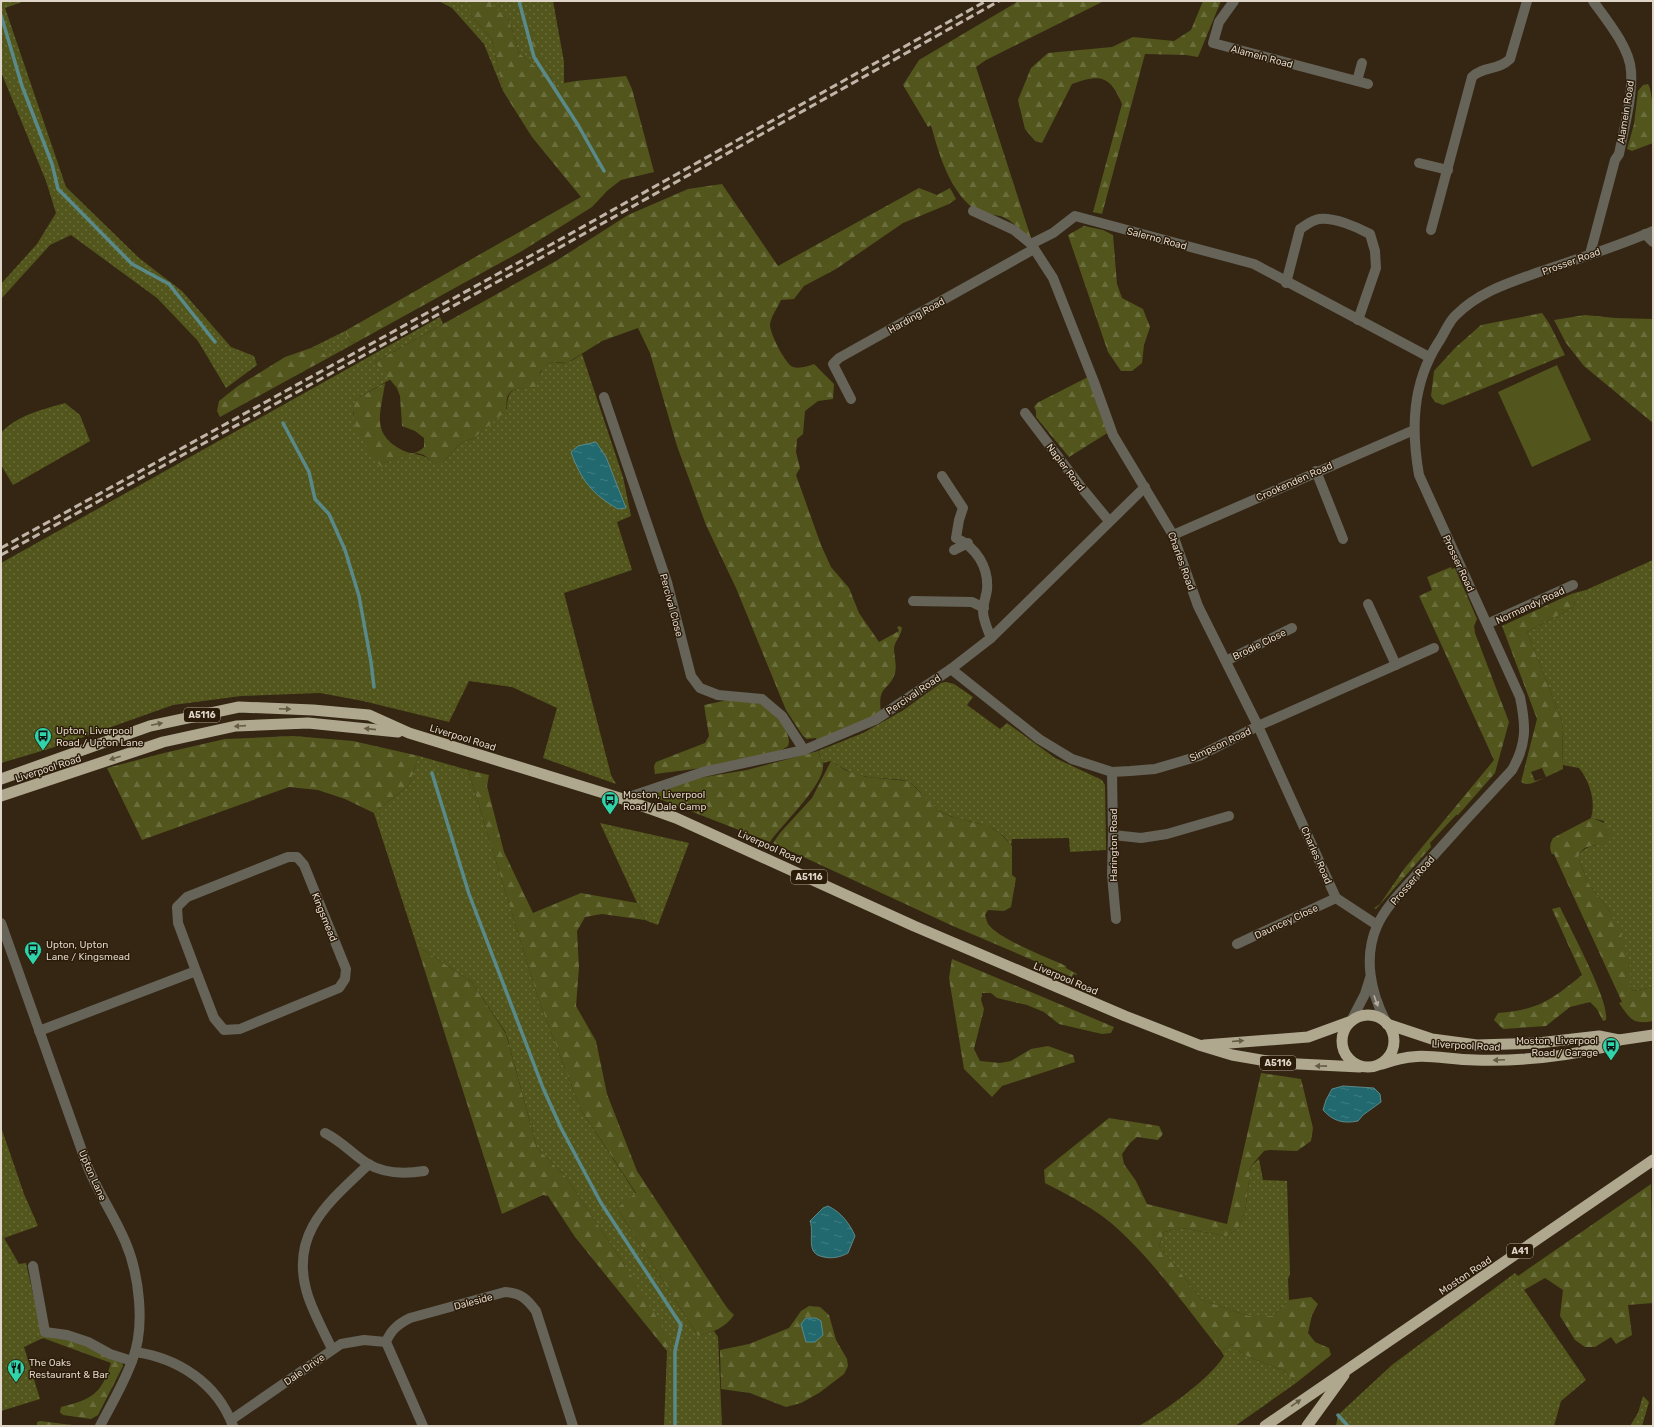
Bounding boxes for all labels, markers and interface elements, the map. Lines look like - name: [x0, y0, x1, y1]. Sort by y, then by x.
- street label: Alamein Road: [1229, 43, 1294, 71]
- street label: Alamein Road: [1615, 80, 1637, 145]
- street label: Salerno Road: [1125, 225, 1188, 253]
- street label: Prosser Road: [1540, 246, 1602, 278]
- street label: Harding Road: [886, 295, 947, 336]
- street label: Napier Road: [1044, 442, 1087, 494]
- street label: Crookenden Road: [1254, 460, 1334, 504]
- street label: Charles Road: [1165, 530, 1197, 592]
- street label: Prosser Road: [1440, 533, 1477, 594]
- street label: Percival Close: [657, 572, 685, 639]
- street label: Normandy Road: [1494, 585, 1567, 627]
- street label: Brodie Close: [1231, 627, 1289, 663]
- street label: Percival Road: [884, 672, 943, 717]
- one-way arrow: [279, 705, 291, 712]
- road number: A5116: [184, 708, 220, 722]
- one-way arrow: [150, 721, 163, 727]
- street label: Liverpool Road: [428, 722, 497, 754]
- one-way arrow: [234, 723, 246, 730]
- place label: Upton, Liverpool Road / Upton Lane: [56, 725, 144, 749]
- street label: Simpson Road: [1188, 725, 1253, 764]
- bus stop icon: Upton, Liverpool Road / Upton Lane: [33, 726, 53, 751]
- one-way arrow: [364, 726, 376, 733]
- street label: Liverpool Road: [14, 753, 83, 785]
- one-way arrow: [108, 756, 120, 762]
- place label: Moston, Liverpool Road / Dale Camp: [623, 789, 706, 813]
- bus stop icon: Moston, Liverpool Road / Dale Camp: [600, 790, 620, 815]
- street label: Harington Road: [1108, 809, 1120, 881]
- street label: Charles Road: [1298, 825, 1334, 886]
- street label: Liverpool Road: [736, 827, 804, 866]
- street label: Prosser Road: [1388, 854, 1437, 908]
- road number: A5116: [791, 870, 827, 884]
- street label: Kingsmead: [309, 891, 339, 944]
- street label: Dauncey Close: [1253, 902, 1320, 942]
- place label: Upton, Upton Lane / Kingsmead: [46, 939, 130, 963]
- bus stop icon: Upton, Upton Lane / Kingsmead: [23, 940, 43, 965]
- street label: Liverpool Road: [1032, 960, 1100, 998]
- one-way arrow: [1374, 995, 1380, 1007]
- place label: Moston, Liverpool Road / Garage: [1516, 1035, 1598, 1059]
- bus stop icon: Moston, Liverpool Road / Garage: [1601, 1036, 1621, 1061]
- one-way arrow: [1232, 1038, 1244, 1044]
- street label: Liverpool Road: [1431, 1038, 1501, 1054]
- road number: A5116: [1260, 1056, 1296, 1070]
- one-way arrow: [1492, 1057, 1505, 1063]
- one-way arrow: [1314, 1063, 1327, 1069]
- street label: Upton Lane: [76, 1148, 109, 1203]
- road number: A41: [1507, 1244, 1533, 1258]
- street label: Moston Road: [1437, 1254, 1494, 1298]
- street label: Daleside: [453, 1291, 494, 1313]
- street label: Dale Drive: [282, 1351, 328, 1388]
- place label: The Oaks Restaurant & Bar: [29, 1357, 109, 1381]
- restaurant icon: The Oaks Restaurant & Bar: [6, 1358, 26, 1383]
- one-way arrow: [1291, 1399, 1302, 1407]

